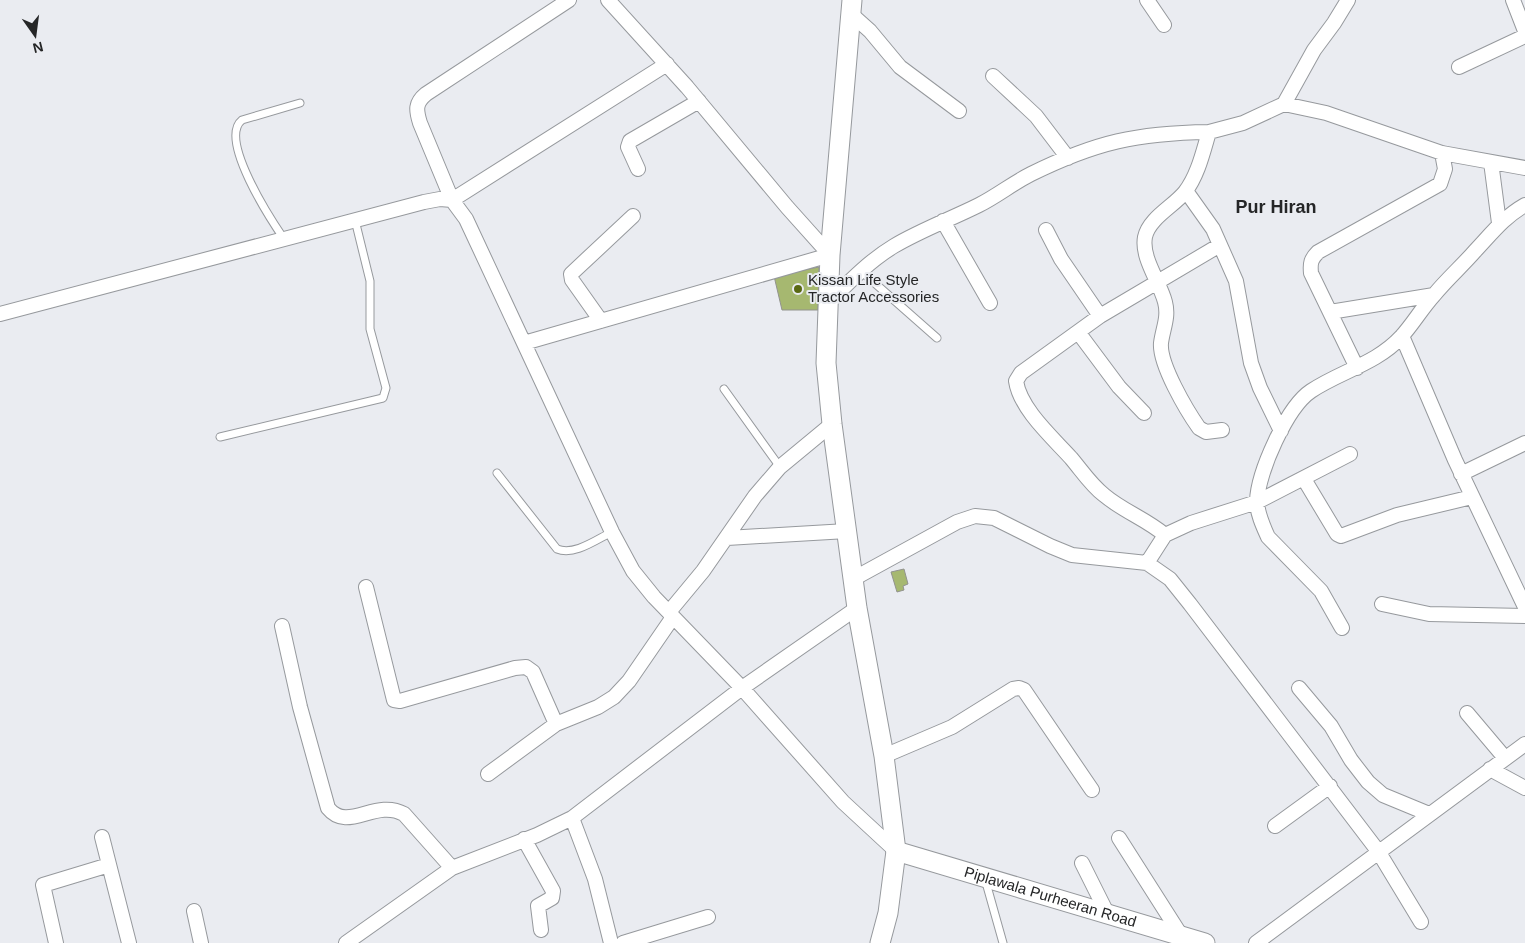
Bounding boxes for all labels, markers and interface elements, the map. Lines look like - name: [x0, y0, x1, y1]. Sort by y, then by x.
- north arrow: [10, 10, 60, 60]
- text: N: [31, 39, 45, 57]
- district label: Pur Hiran: [1235, 197, 1317, 217]
- place label: Kissan Life Style Tractor Accessories: [808, 271, 939, 305]
- marker: Kissan Life Style Tractor Accessories: [792, 283, 804, 295]
- street label: Piplawala Purheeran Road: [962, 863, 1138, 930]

